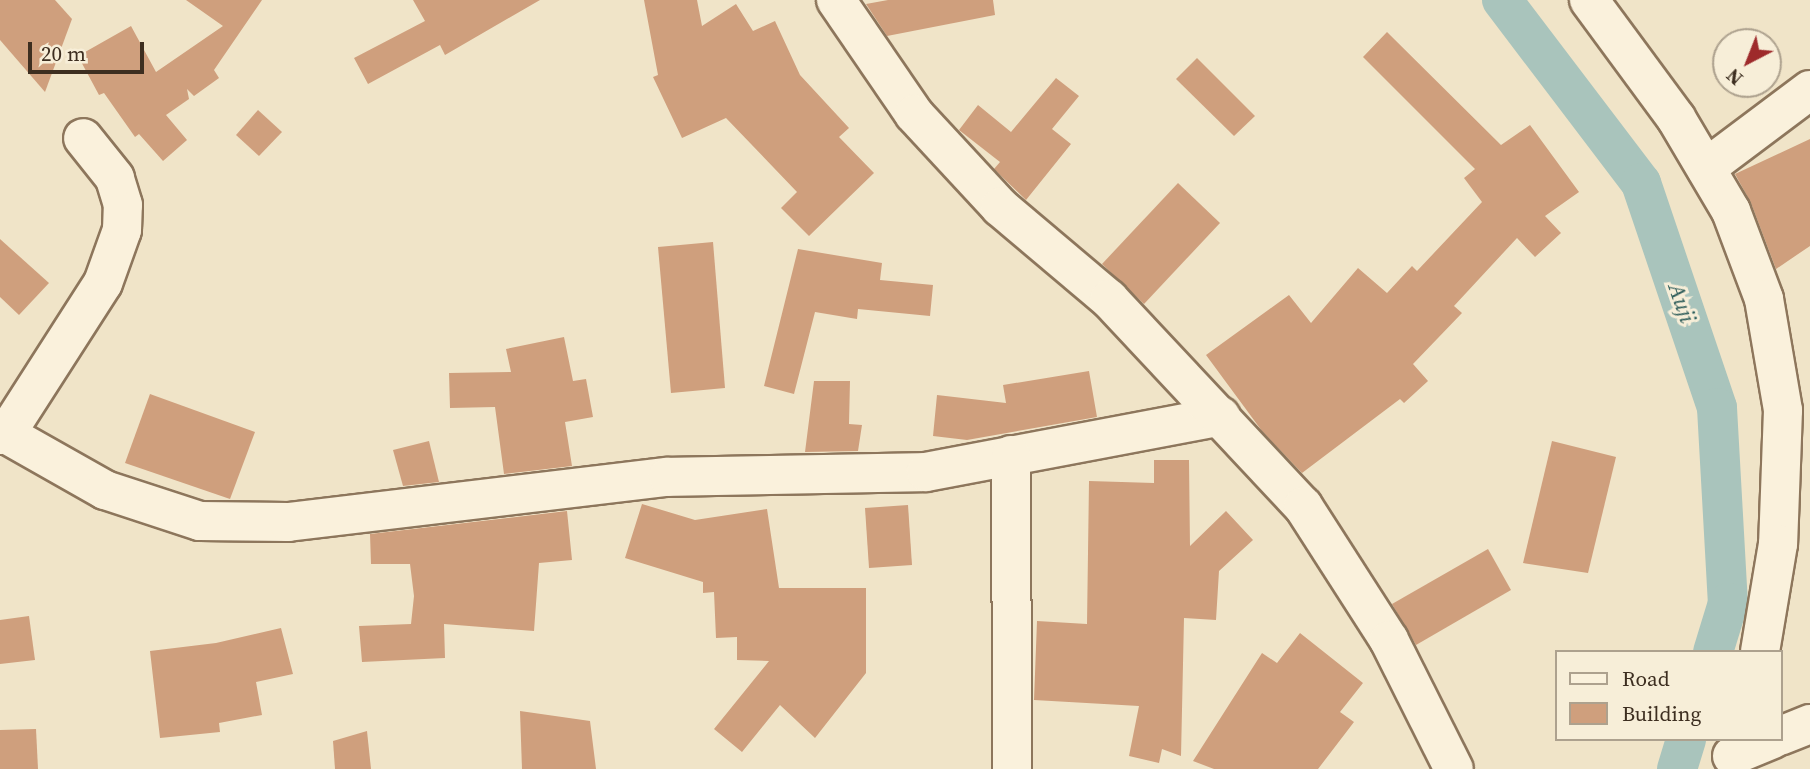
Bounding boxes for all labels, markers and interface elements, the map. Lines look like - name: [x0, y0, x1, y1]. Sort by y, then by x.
- scale bar: [32, 28, 147, 72]
- north arrow: [1712, 28, 1782, 98]
- text: 20 m: [41, 39, 86, 68]
- text: N: [1720, 63, 1748, 91]
- water label: Auji: [1662, 279, 1702, 327]
- legend: [1554, 650, 1782, 741]
- text: Road: [1622, 664, 1670, 693]
- text: Building: [1622, 699, 1701, 728]

